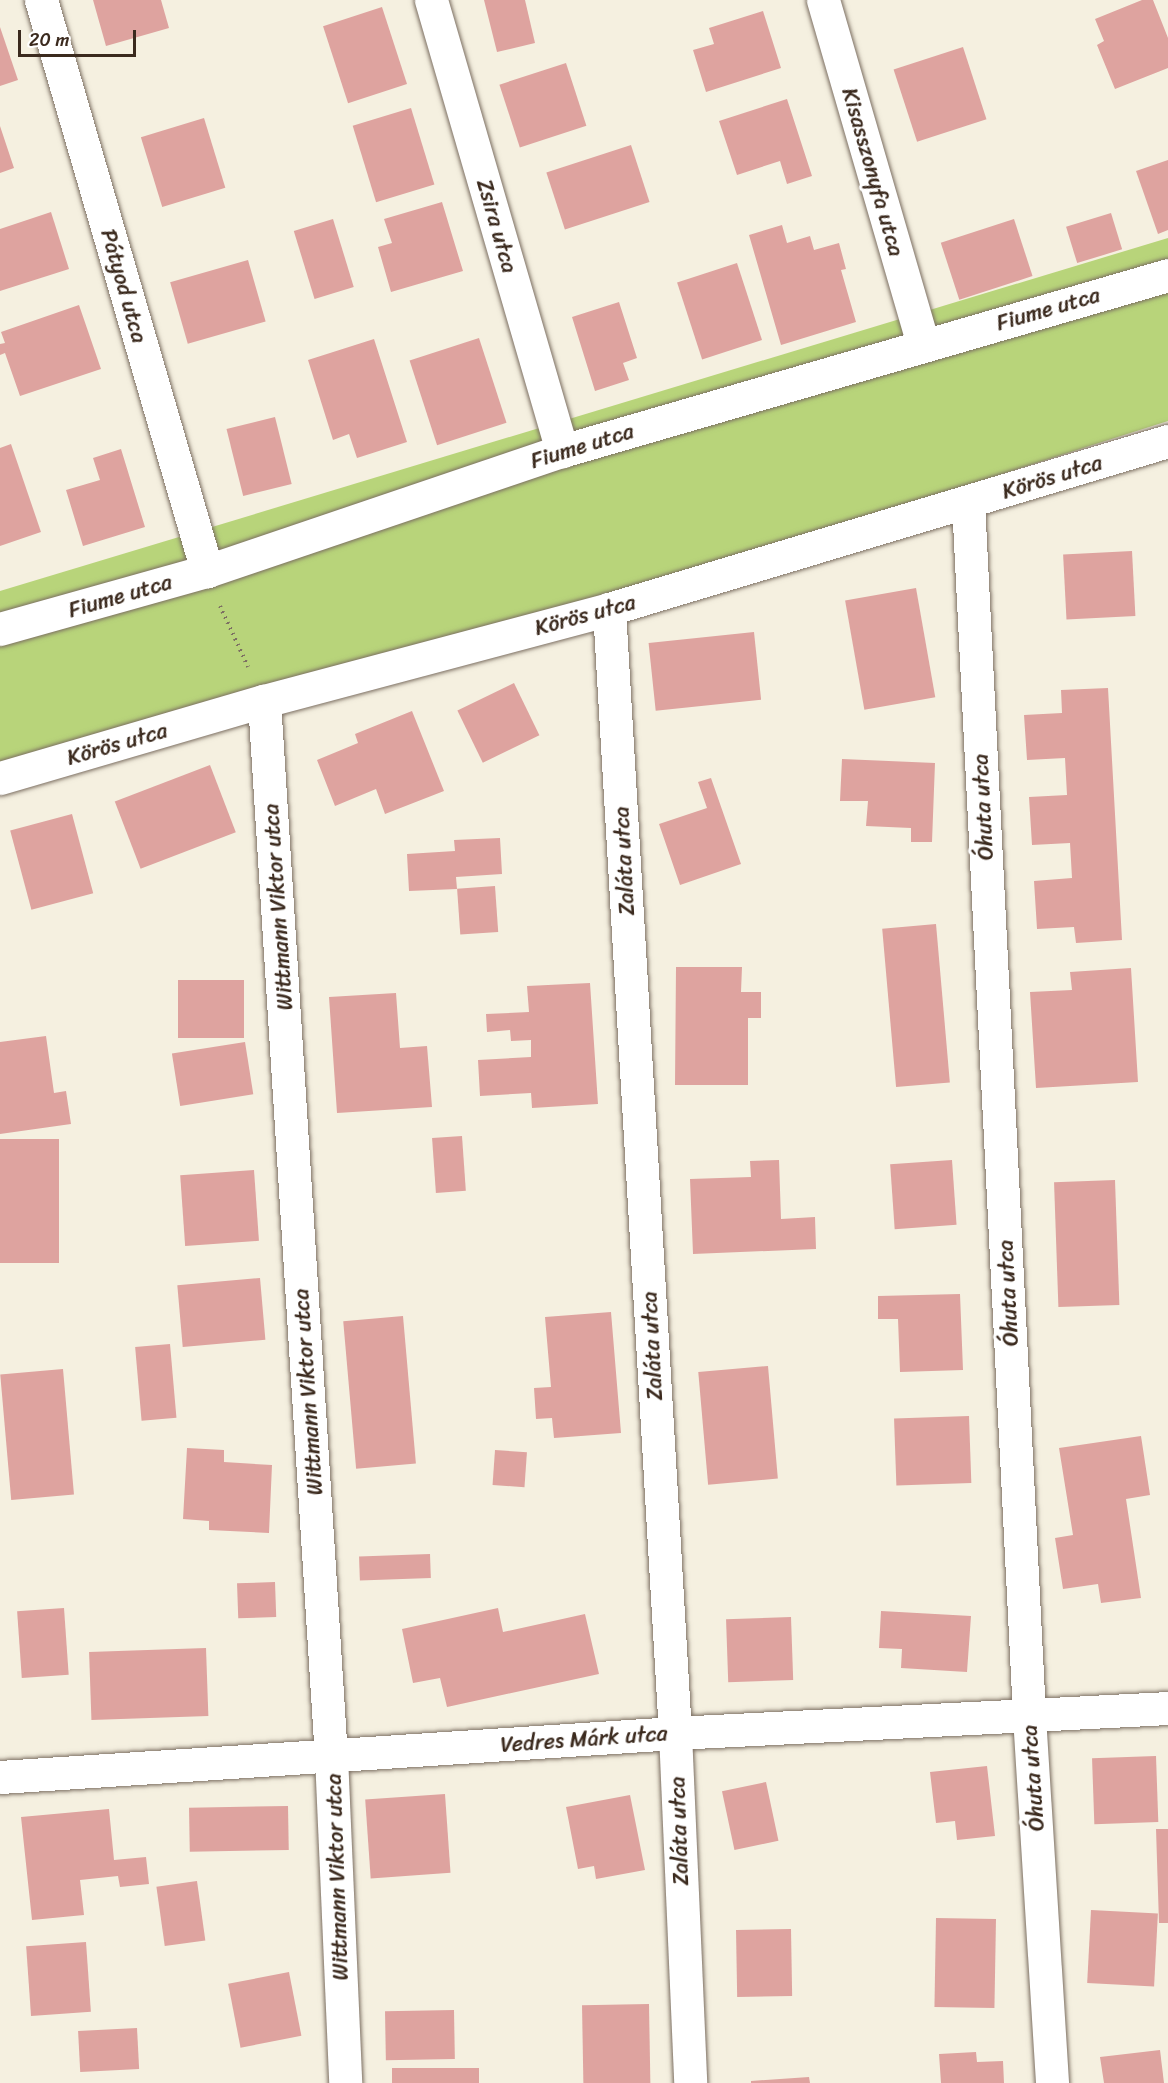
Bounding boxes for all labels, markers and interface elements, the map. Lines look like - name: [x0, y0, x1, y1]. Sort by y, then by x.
- scale bar: [21, 18, 140, 56]
- text: 20 m: [29, 24, 69, 56]
- street label: Kisasszonyfa utca: [836, 85, 910, 259]
- street label: Zsira utca: [471, 176, 523, 276]
- street label: Pátyod utca: [95, 226, 153, 346]
- street label: Fiume utca: [993, 282, 1103, 336]
- street label: Fiume utca: [527, 418, 637, 474]
- street label: Körös utca: [998, 449, 1106, 505]
- street label: Fiume utca: [65, 569, 175, 623]
- street label: Körös utca: [531, 589, 639, 641]
- street label: Körös utca: [63, 717, 171, 771]
- street label: Óhuta utca: [967, 753, 999, 861]
- street label: Wittmann Viktor utca: [258, 802, 298, 1012]
- street label: Zaláta utca: [608, 805, 640, 917]
- street label: Óhuta utca: [992, 1239, 1024, 1347]
- street label: Wittmann Viktor utca: [288, 1287, 328, 1497]
- street label: Zaláta utca: [636, 1290, 668, 1402]
- street label: Vedres Márk utca: [499, 1720, 669, 1758]
- street label: Óhuta utca: [1016, 1724, 1050, 1832]
- street label: Wittmann Viktor utca: [320, 1772, 354, 1982]
- street label: Zaláta utca: [664, 1776, 694, 1886]

